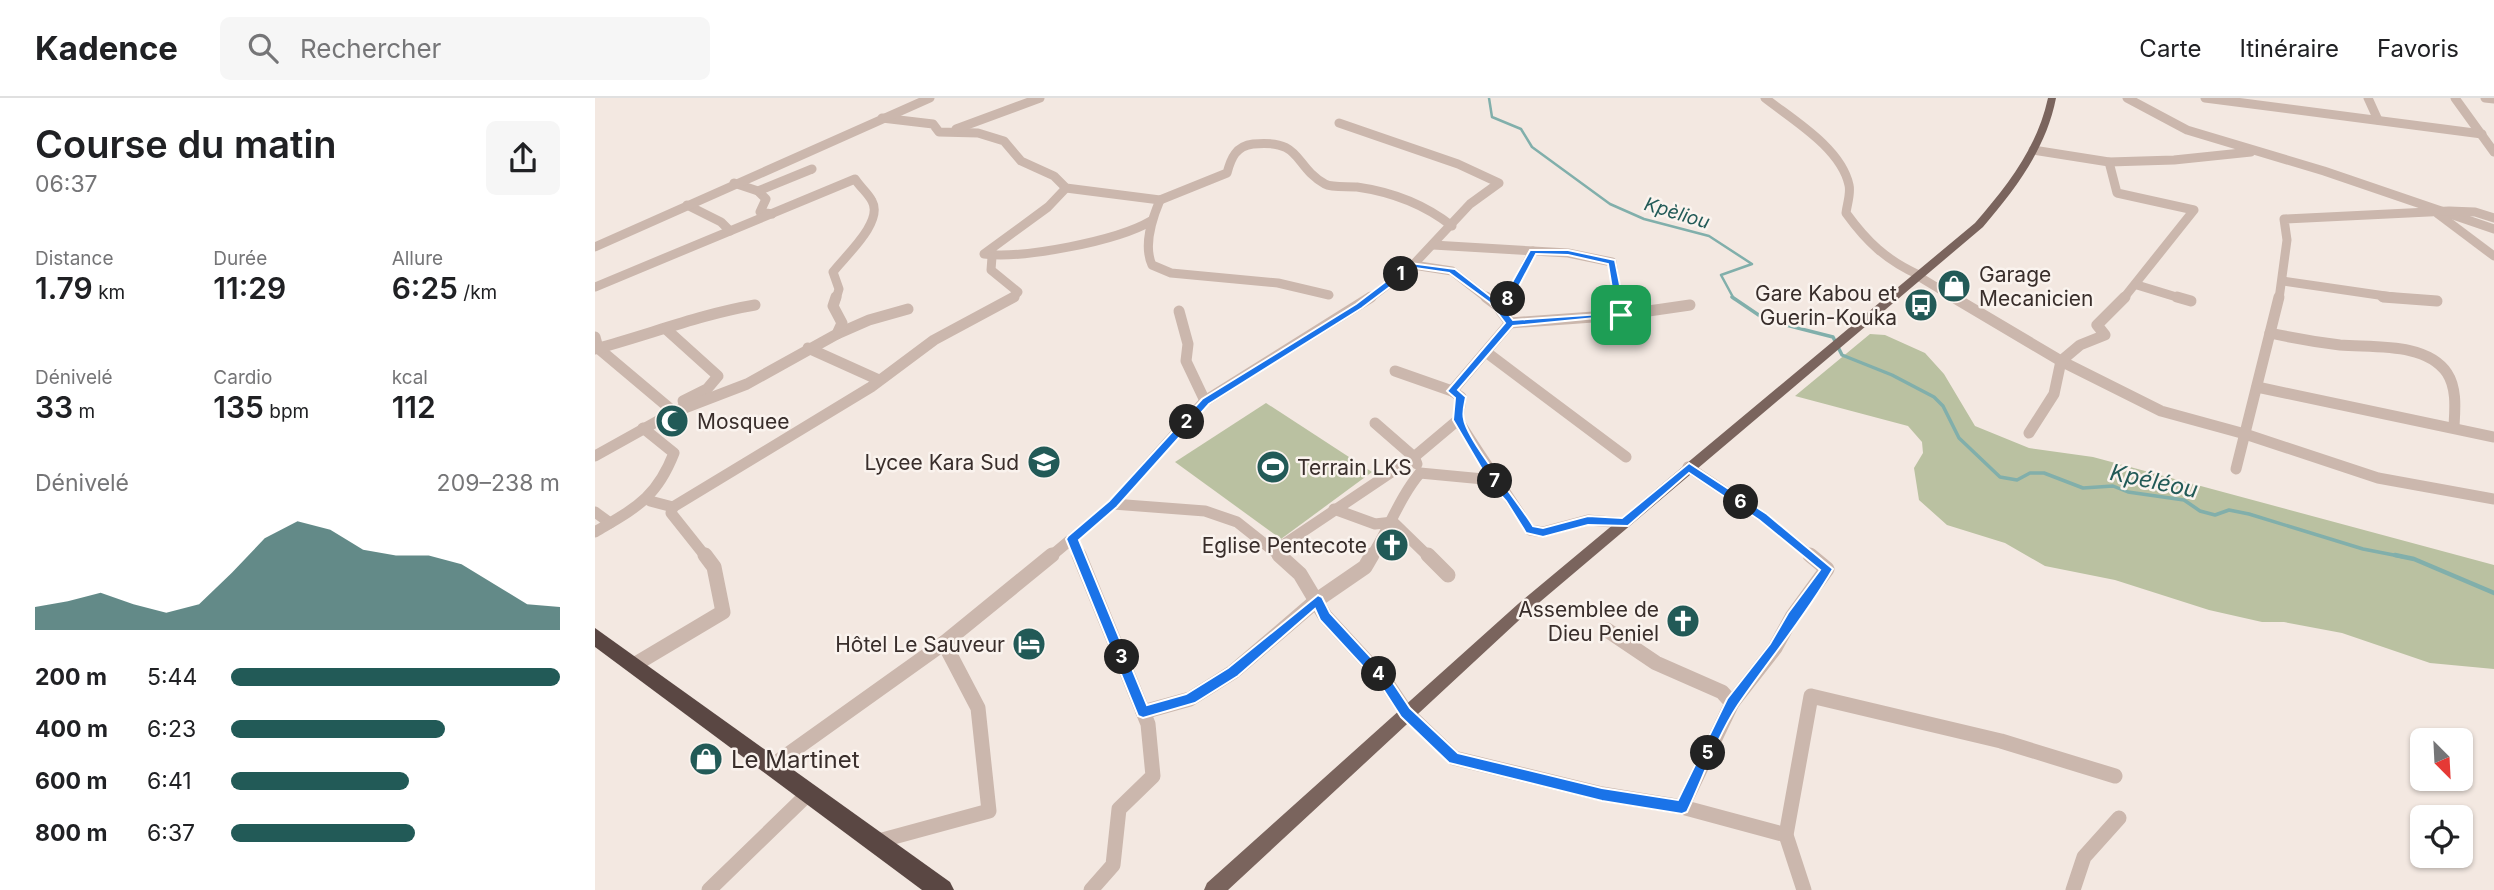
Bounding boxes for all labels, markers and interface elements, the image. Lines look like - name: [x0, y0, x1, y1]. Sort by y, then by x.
- search box: [220, 17, 710, 80]
- text: Kadence: [35, 28, 178, 68]
- icon: search: [244, 29, 282, 67]
- text: Rechercher: [300, 33, 441, 64]
- text: Carte: [2139, 34, 2201, 63]
- text: Itinéraire: [2239, 34, 2339, 63]
- text: Favoris: [2377, 34, 2459, 63]
- text: Course du matin: [35, 121, 337, 167]
- button: share: [486, 121, 560, 195]
- text: 06:37: [35, 170, 98, 198]
- water label: Kpèliou: [1641, 192, 1713, 234]
- text: Distance: [35, 247, 113, 270]
- text: Durée: [213, 247, 267, 270]
- text: Allure: [392, 247, 443, 270]
- pin: 1: [1383, 256, 1419, 292]
- text: 1: [1396, 262, 1405, 285]
- place label: Garage Mecanicien: [1979, 262, 2093, 311]
- shop icon: Garage Mecanicien: [1935, 267, 1973, 305]
- text: 1.79: [35, 270, 93, 306]
- text: 11:29: [213, 270, 286, 306]
- text: 6:25: [392, 270, 458, 306]
- text: km: [93, 281, 125, 304]
- text: /km: [458, 281, 497, 304]
- place label: Gare Kabou et Guerin-Kouka: [1755, 281, 1897, 330]
- pin: 8: [1490, 282, 1525, 316]
- pin: [1591, 285, 1651, 345]
- bus stop icon: Gare Kabou et Guerin-Kouka: [1902, 286, 1940, 324]
- text: 8: [1501, 287, 1514, 310]
- icon: arrive: [1602, 296, 1640, 334]
- text: Dénivelé: [35, 366, 113, 389]
- text: Cardio: [213, 366, 272, 389]
- text: kcal: [392, 366, 428, 389]
- text: 33: [35, 389, 73, 425]
- text: 135: [213, 389, 264, 425]
- text: 112: [392, 389, 436, 425]
- text: m: [73, 400, 95, 423]
- text: bpm: [264, 400, 309, 423]
- mosque icon: Mosquee: [653, 402, 691, 440]
- pin: 2: [1169, 404, 1205, 440]
- place label: Mosquee: [697, 409, 789, 434]
- text: 2: [1181, 410, 1192, 433]
- school or university icon: Lycee Kara Sud: [1025, 443, 1063, 481]
- sports icon: Terrain LKS: [1254, 448, 1292, 486]
- place label: Lycee Kara Sud: [865, 450, 1019, 475]
- place label: Terrain LKS: [1297, 455, 1412, 480]
- water label: Kpéléou: [2108, 458, 2200, 504]
- pin: 7: [1478, 464, 1513, 498]
- text: Dénivelé: [35, 469, 129, 497]
- text: 209–238 m: [437, 469, 560, 497]
- text: 7: [1489, 469, 1500, 492]
- pin: 6: [1723, 484, 1759, 520]
- text: 6: [1734, 490, 1747, 513]
- church icon: Eglise Pentecote: [1373, 526, 1411, 564]
- place label: Eglise Pentecote: [1202, 533, 1367, 558]
- place label: Assemblee de Dieu Peniel: [1518, 597, 1659, 646]
- church icon: Assemblee de Dieu Peniel: [1664, 602, 1702, 640]
- hotel icon: Hôtel Le Sauveur: [1010, 625, 1048, 663]
- place label: Hôtel Le Sauveur: [835, 632, 1005, 657]
- pin: 3: [1105, 640, 1139, 674]
- text: 3: [1115, 645, 1128, 668]
- pin: 4: [1361, 656, 1397, 692]
- text: 4: [1372, 662, 1385, 685]
- text: 200 m: [35, 663, 107, 691]
- text: 5:44: [147, 663, 197, 691]
- text: 400 m: [35, 715, 108, 743]
- text: 6:23: [147, 715, 196, 743]
- north arrow: [2410, 728, 2473, 791]
- map controls: [2410, 728, 2473, 868]
- pin: 5: [1691, 736, 1725, 770]
- shop icon: Le Martinet: [687, 740, 725, 778]
- text: 5: [1701, 741, 1714, 764]
- place label: Le Martinet: [731, 745, 860, 774]
- text: 600 m: [35, 767, 107, 795]
- text: 6:41: [147, 767, 192, 795]
- button: locate: [2410, 805, 2473, 868]
- text: 800 m: [35, 819, 107, 847]
- text: 6:37: [147, 819, 195, 847]

